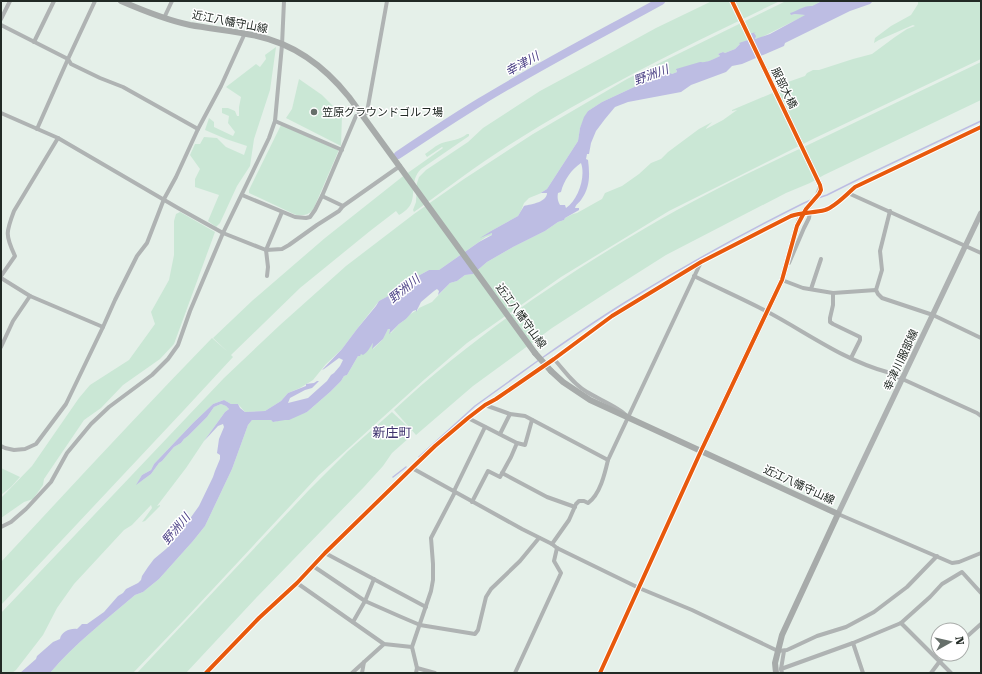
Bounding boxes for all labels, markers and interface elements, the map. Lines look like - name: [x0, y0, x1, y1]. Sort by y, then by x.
- street label: 近江八幡守山線: [191, 8, 269, 36]
- water label: 幸津川: [503, 48, 543, 79]
- water label: 野洲川: [632, 62, 672, 88]
- street label: 服部大橋: [769, 65, 799, 111]
- place label: 笠原グラウンドゴルフ場: [322, 106, 443, 119]
- marker: 笠原グラウンドゴルフ場: [309, 107, 319, 117]
- water label: 野洲川: [386, 271, 424, 306]
- street label: 近江八幡守山線: [493, 281, 549, 351]
- street label: 幸津川服部線: [881, 327, 921, 393]
- district label: 新庄町: [372, 425, 412, 440]
- street label: 近江八幡守山線: [761, 463, 837, 507]
- water label: 野洲川: [159, 509, 194, 547]
- north arrow: [930, 622, 970, 662]
- text: N: [952, 636, 967, 646]

